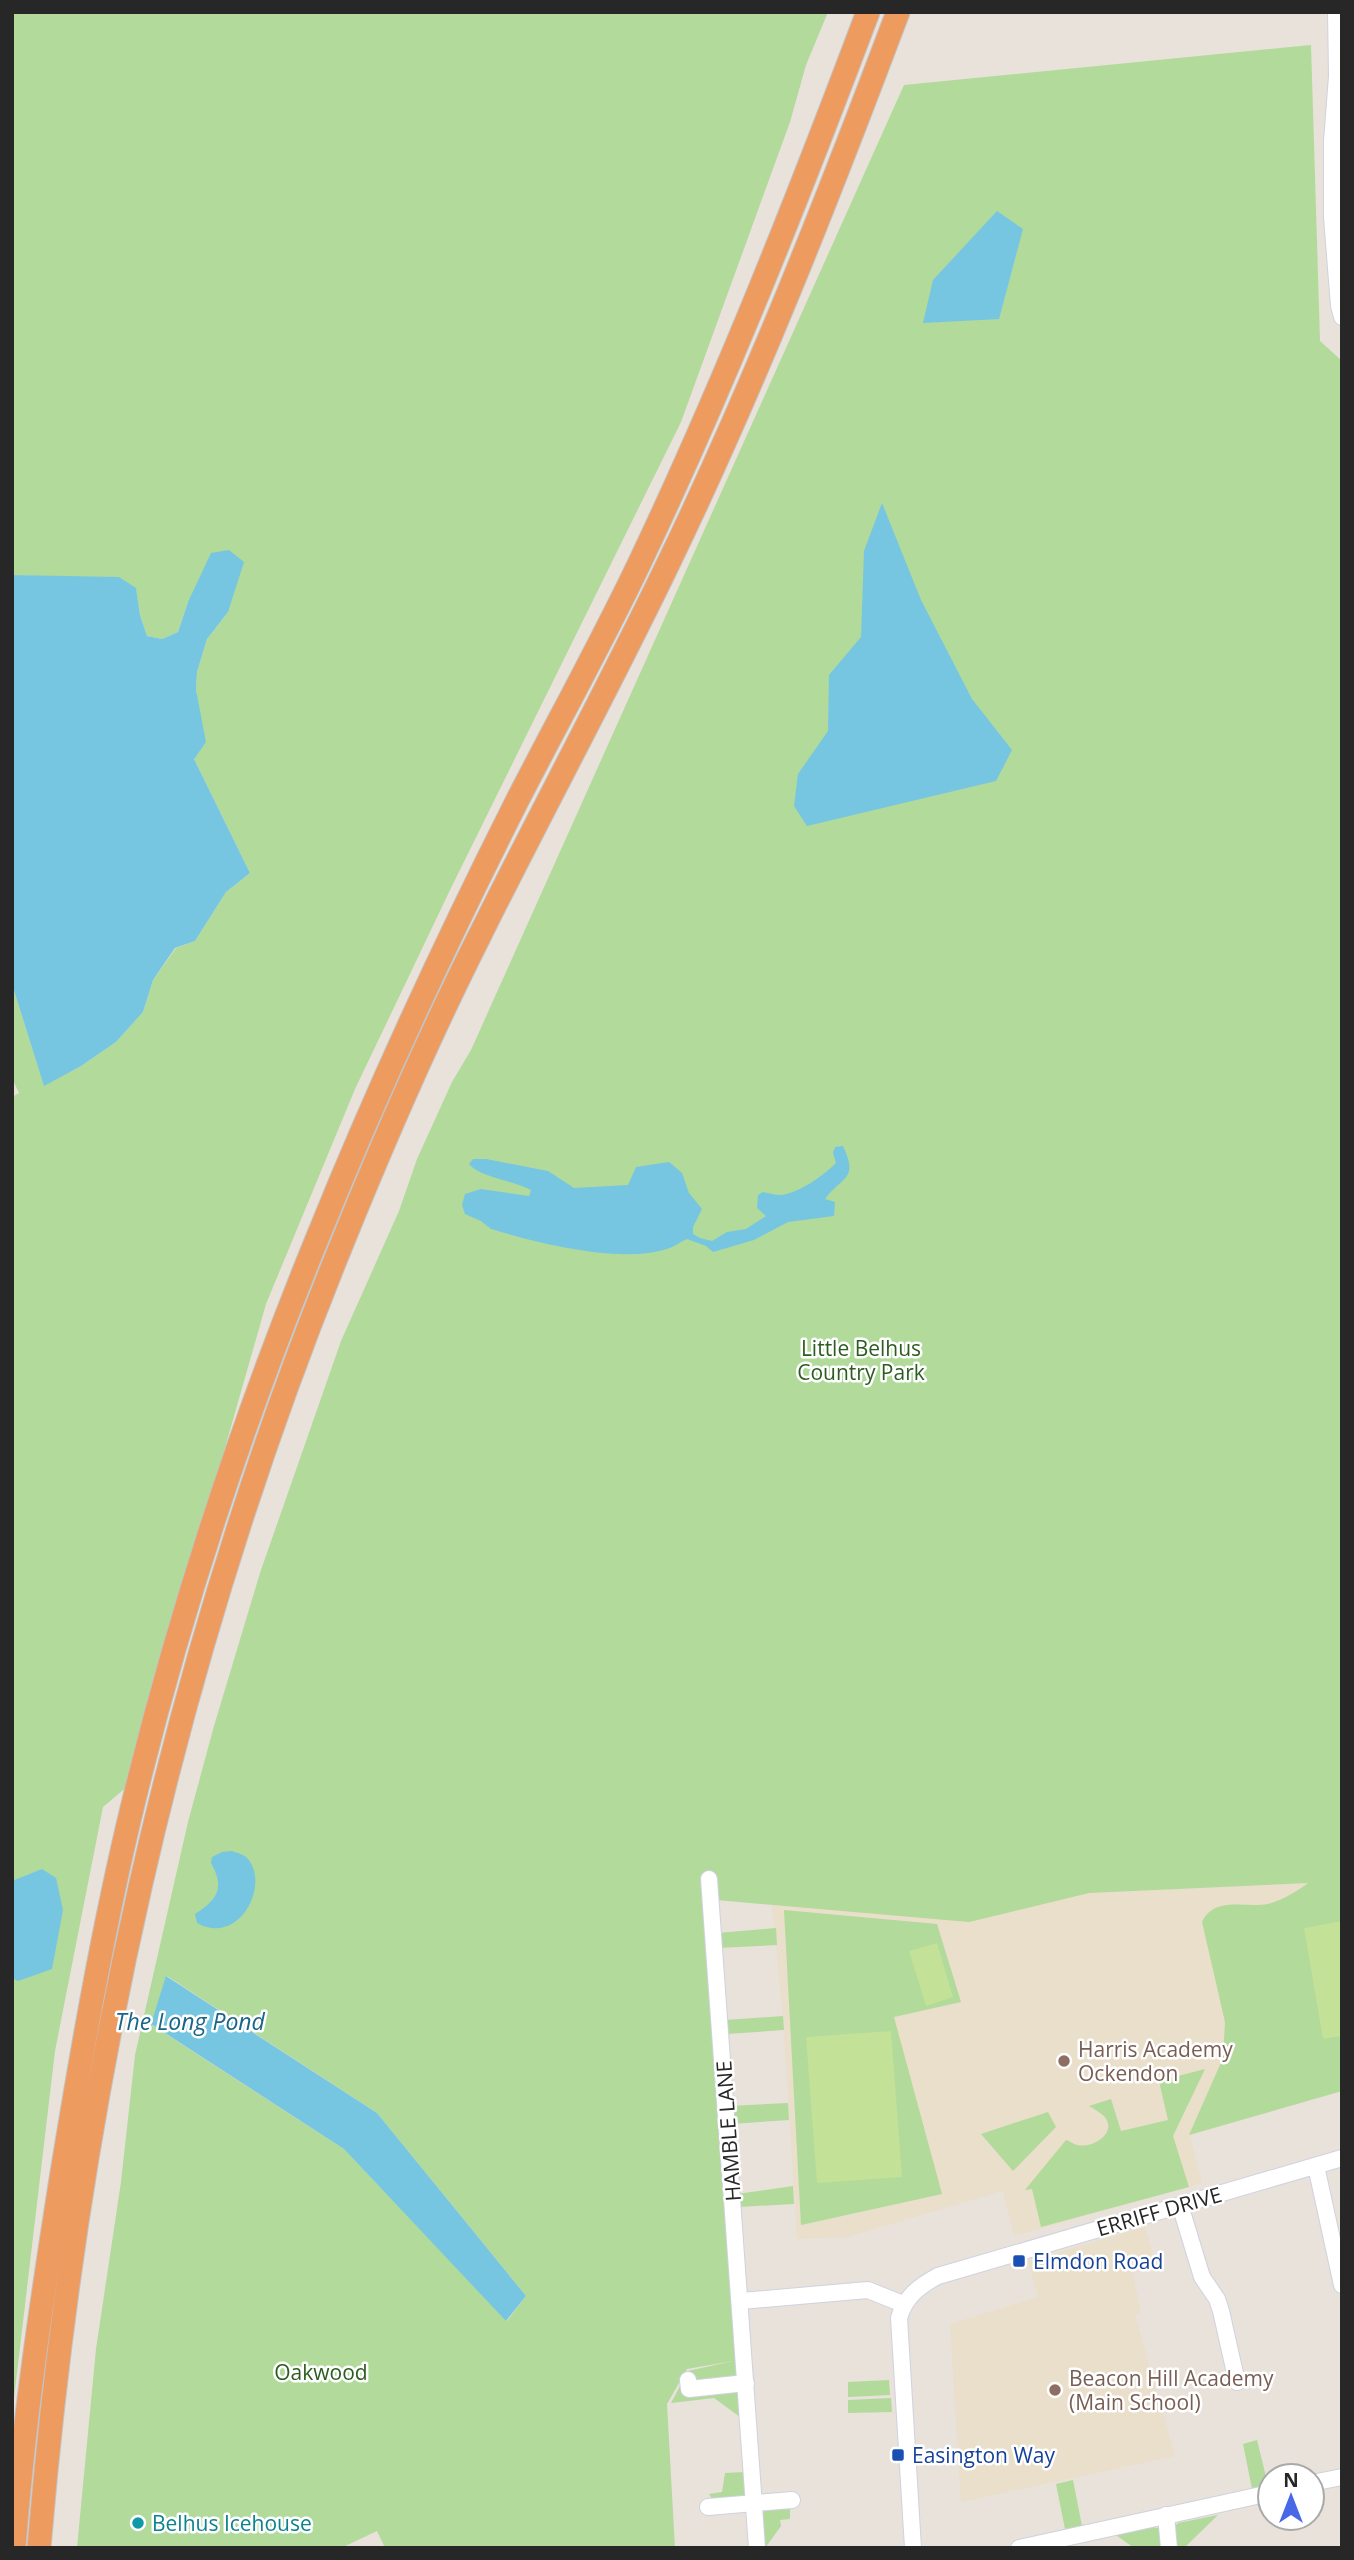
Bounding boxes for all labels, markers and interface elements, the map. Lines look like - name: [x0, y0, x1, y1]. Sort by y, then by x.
- park label: Little Belhus Country Park: [797, 1334, 925, 1386]
- water label: The Long Pond: [115, 2005, 266, 2037]
- place label: Harris Academy Ockendon: [1078, 2035, 1233, 2087]
- marker: Harris Academy Ockendon: [1056, 2053, 1072, 2069]
- street label: HAMBLE LANE: [709, 2060, 747, 2202]
- street label: ERRIFF DRIVE: [1093, 2180, 1225, 2242]
- place label: Elmdon Road: [1033, 2247, 1163, 2275]
- marker: Elmdon Road: [1011, 2253, 1027, 2269]
- park label: Oakwood: [274, 2358, 368, 2386]
- place label: Beacon Hill Academy (Main School): [1069, 2364, 1274, 2416]
- marker: Beacon Hill Academy (Main School): [1047, 2382, 1063, 2398]
- place label: Easington Way: [912, 2441, 1055, 2469]
- marker: Easington Way: [890, 2447, 906, 2463]
- north arrow: [1256, 2462, 1326, 2532]
- text: N: [1283, 2467, 1299, 2493]
- place label: Belhus Icehouse: [152, 2509, 312, 2537]
- marker: Belhus Icehouse: [130, 2515, 146, 2531]

